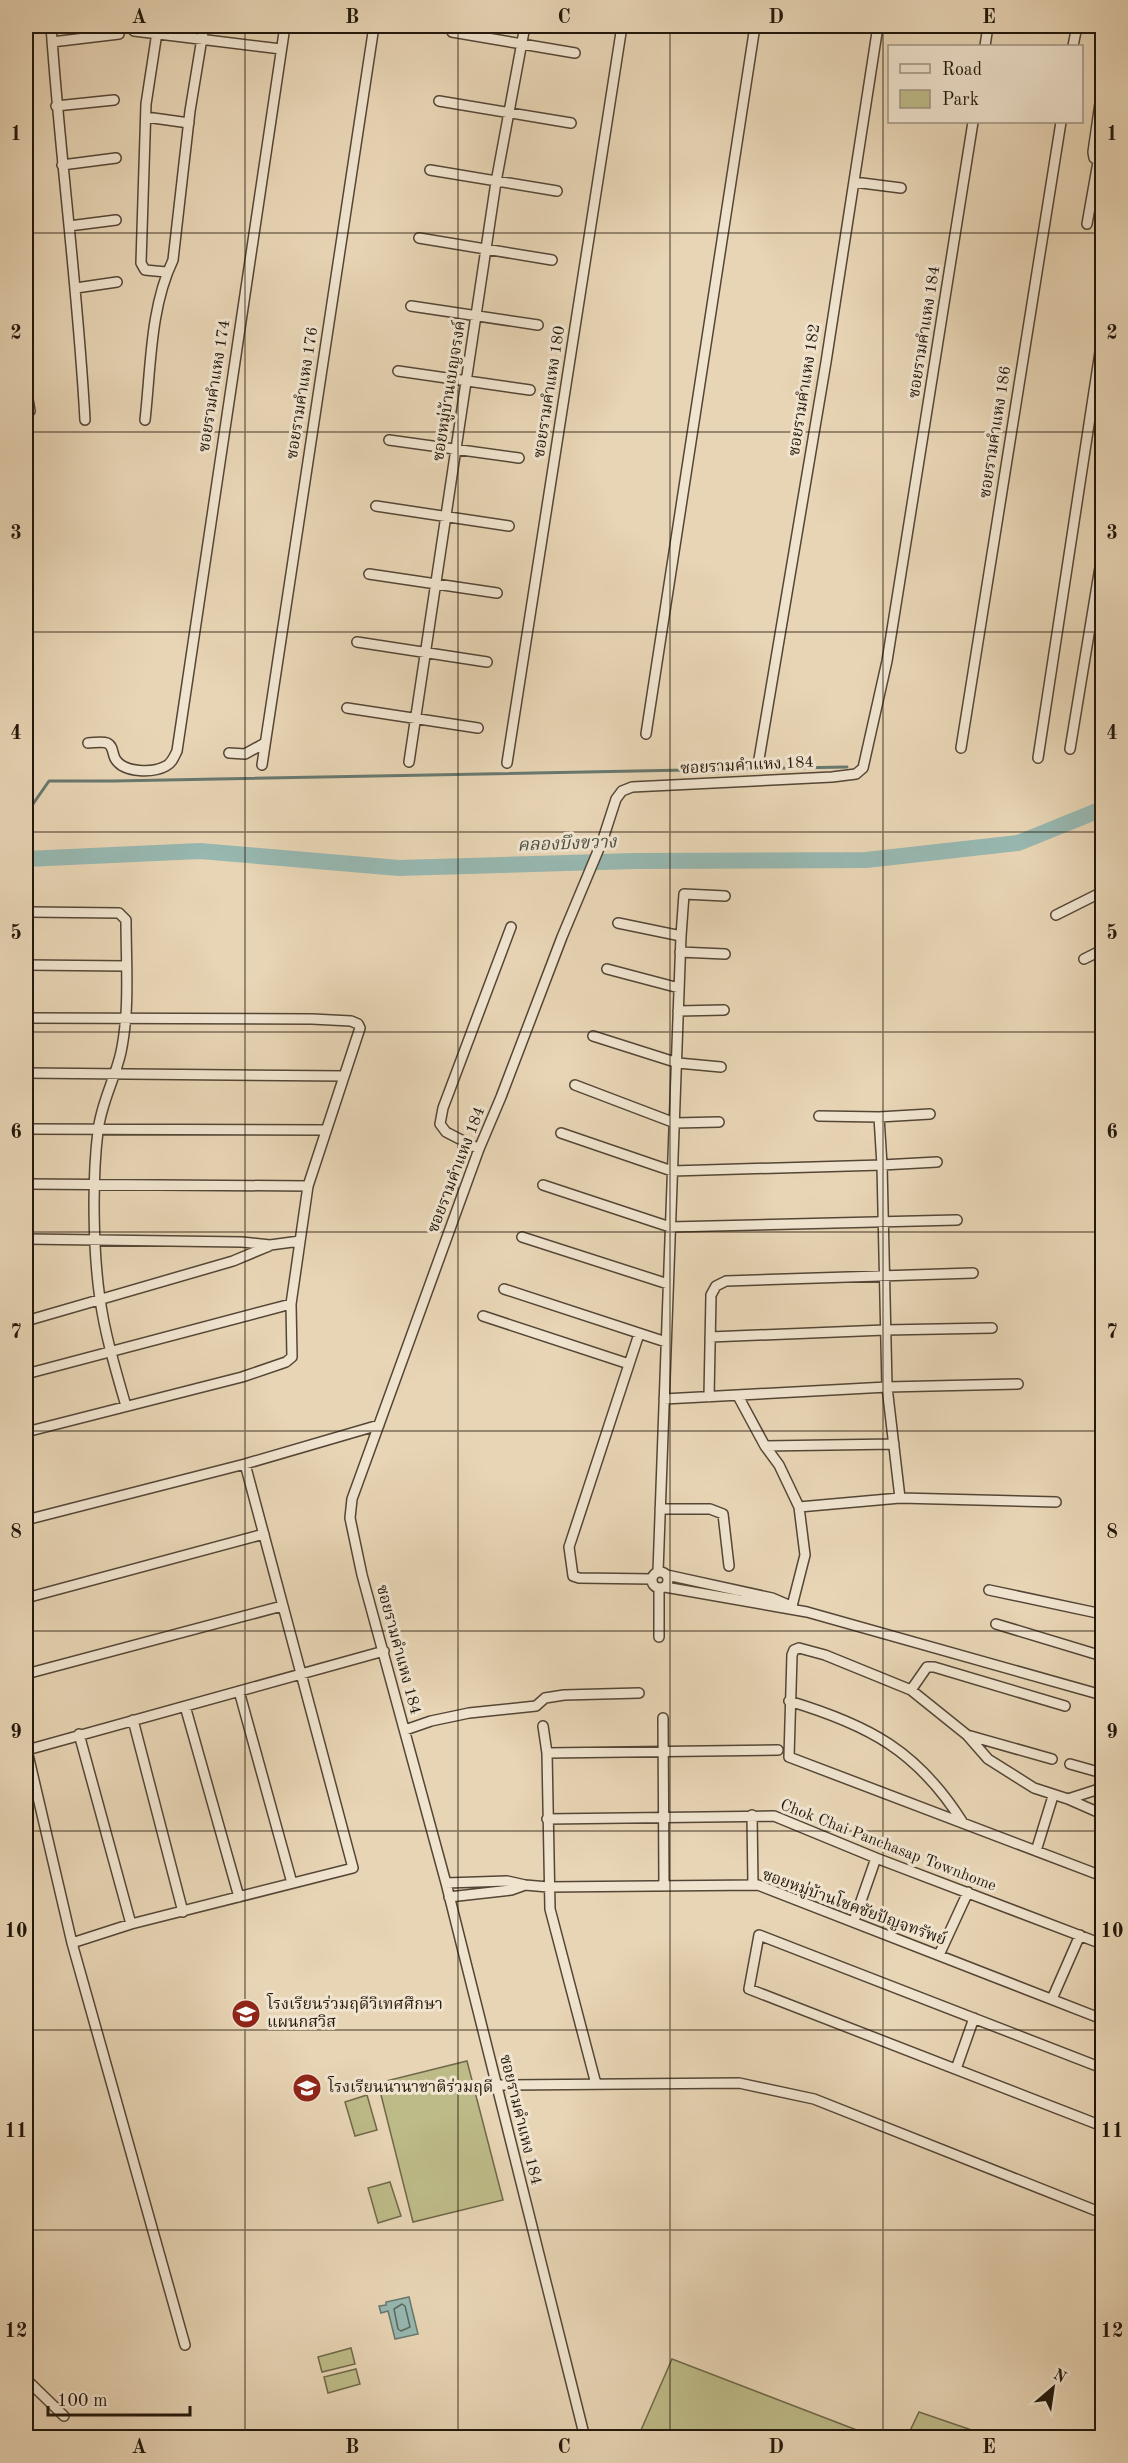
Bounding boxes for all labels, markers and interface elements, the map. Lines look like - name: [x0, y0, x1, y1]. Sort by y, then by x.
- text: A: [131, 8, 147, 28]
- text: B: [345, 8, 359, 28]
- text: C: [557, 8, 571, 28]
- text: D: [768, 8, 784, 28]
- text: E: [982, 8, 996, 28]
- legend: [888, 45, 1083, 123]
- text: Road: [942, 61, 982, 79]
- text: Park: [942, 91, 979, 109]
- text: 1: [10, 125, 22, 145]
- text: 1: [1106, 125, 1118, 145]
- street label: ซอยรามคำแหง 184: [905, 264, 943, 399]
- street label: ซอยรามคำแหง 174: [195, 318, 233, 453]
- street label: ซอยหมู่บ้านเบญจรงค์: [428, 319, 470, 463]
- street label: ซอยรามคำแหง 182: [785, 322, 823, 457]
- text: 2: [10, 324, 22, 344]
- street label: ซอยรามคำแหง 180: [530, 324, 568, 459]
- text: 2: [1106, 324, 1118, 344]
- street label: ซอยรามคำแหง 176: [283, 325, 321, 460]
- street label: ซอยรามคำแหง 186: [976, 364, 1014, 499]
- text: 3: [10, 524, 22, 544]
- text: 3: [1106, 524, 1118, 544]
- text: 4: [10, 724, 22, 744]
- text: 4: [1106, 724, 1118, 744]
- street label: ซอยรามคำแหง 184: [680, 753, 814, 777]
- water label: คลองบึงขวาง: [517, 832, 618, 855]
- text: 5: [10, 923, 22, 944]
- text: 5: [1106, 923, 1118, 944]
- street label: ซอยรามคำแหง 184: [424, 1104, 488, 1235]
- text: 6: [10, 1123, 22, 1143]
- text: 6: [1106, 1123, 1118, 1143]
- text: 7: [10, 1323, 22, 1343]
- text: 7: [1106, 1323, 1118, 1343]
- text: 8: [10, 1523, 22, 1543]
- text: 8: [1106, 1523, 1118, 1543]
- street label: ซอยรามคำแหง 184: [373, 1583, 425, 1717]
- text: 9: [10, 1723, 22, 1743]
- text: 9: [1106, 1723, 1118, 1743]
- street label: Chok Chai Panchasap Townhome: [778, 1797, 998, 1895]
- street label: ซอยหมู่บ้านโชคชัยปัญจทรัพย์: [760, 1863, 950, 1950]
- text: 10: [4, 1922, 28, 1942]
- text: 10: [1100, 1922, 1124, 1942]
- place label: โรงเรียนร่วมฤดีวิเทศศึกษา แผนกสวิส: [266, 1993, 443, 2031]
- school or university icon: โรงเรียนร่วมฤดีวิเทศศึกษา แผนกสวิส: [230, 1998, 262, 2030]
- street label: ซอยรามคำแหง 184: [496, 2053, 546, 2187]
- school or university icon: โรงเรียนนานาชาติร่วมฤดี: [291, 2072, 323, 2104]
- place label: โรงเรียนนานาชาติร่วมฤดี: [327, 2076, 493, 2096]
- text: 11: [4, 2122, 28, 2142]
- text: 11: [1100, 2122, 1124, 2142]
- text: 12: [4, 2322, 28, 2342]
- text: 12: [1100, 2322, 1124, 2342]
- north arrow: [1023, 2358, 1083, 2418]
- text: N: [1050, 2367, 1069, 2387]
- scale bar: [48, 2379, 190, 2417]
- text: 100 m: [57, 2392, 108, 2410]
- text: A: [131, 2438, 147, 2458]
- text: B: [345, 2438, 359, 2458]
- text: C: [557, 2438, 571, 2458]
- text: D: [768, 2438, 784, 2458]
- text: E: [982, 2438, 996, 2458]

